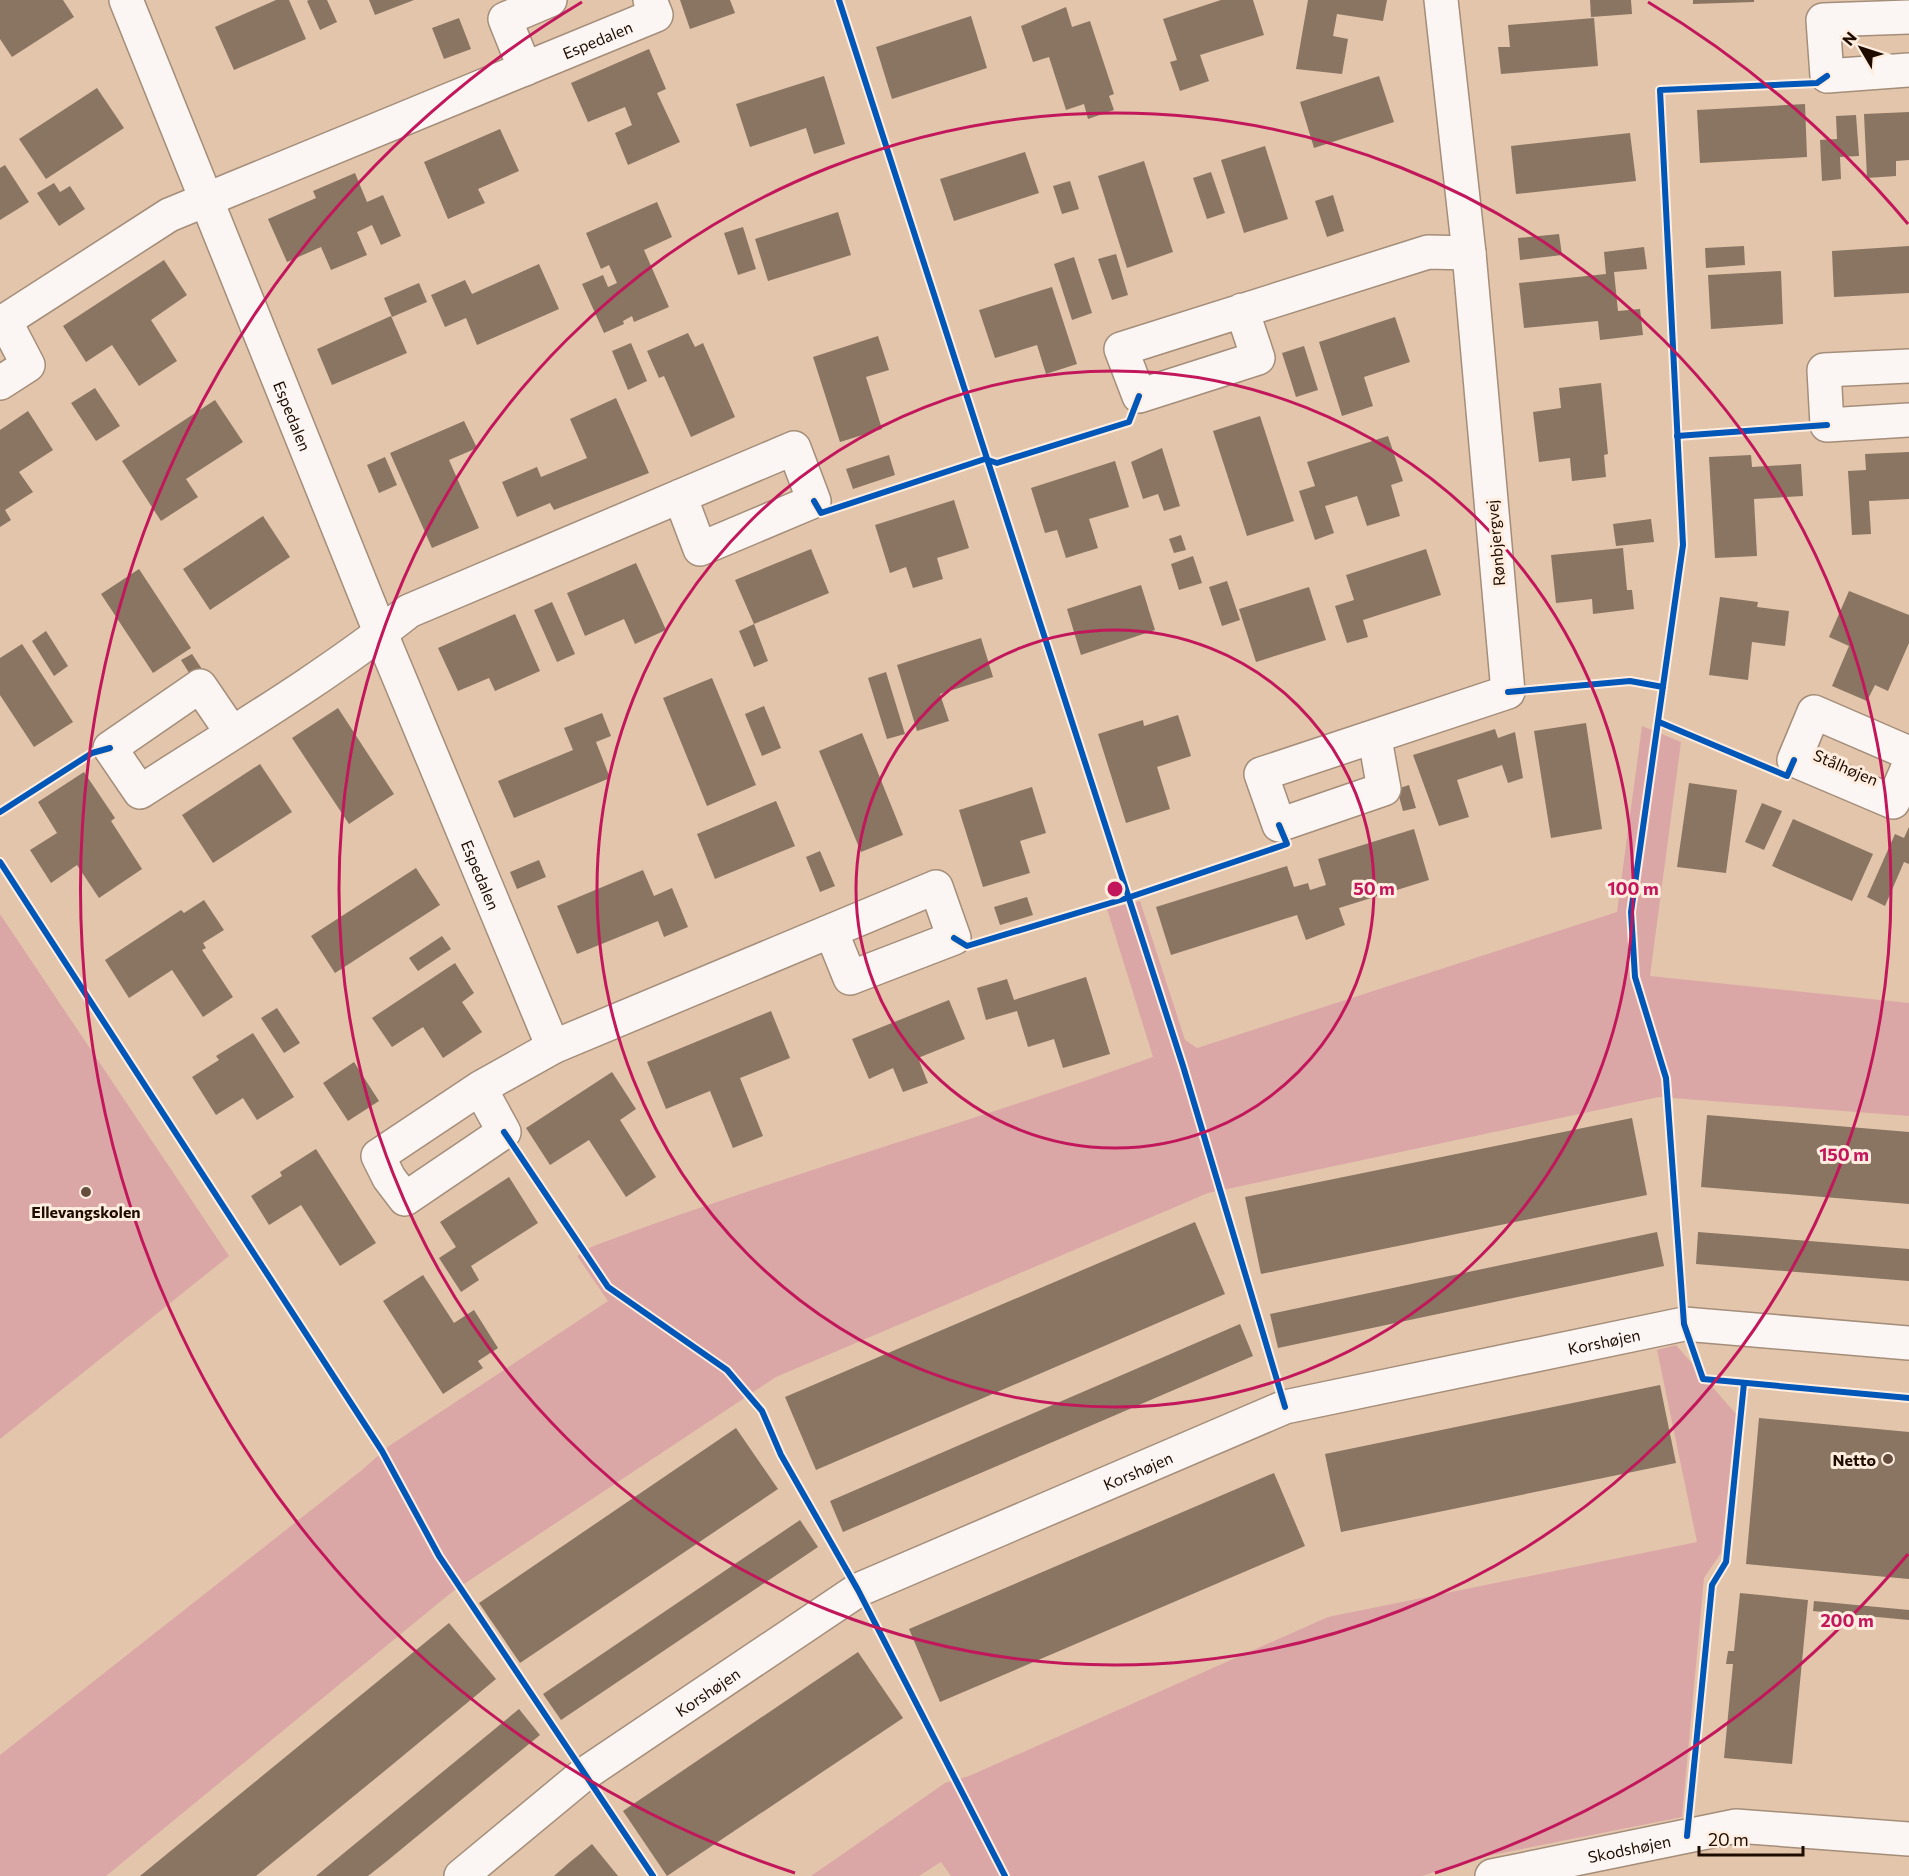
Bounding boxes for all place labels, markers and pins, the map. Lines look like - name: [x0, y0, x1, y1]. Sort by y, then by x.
- centre of rings: [1105, 879, 1125, 899]
- marker: Ellevangskolen: [79, 1185, 93, 1199]
- place label: Ellevangskolen: [31, 1202, 141, 1221]
- place label: Netto: [1833, 1450, 1876, 1469]
- marker: Netto: [1881, 1452, 1895, 1466]

